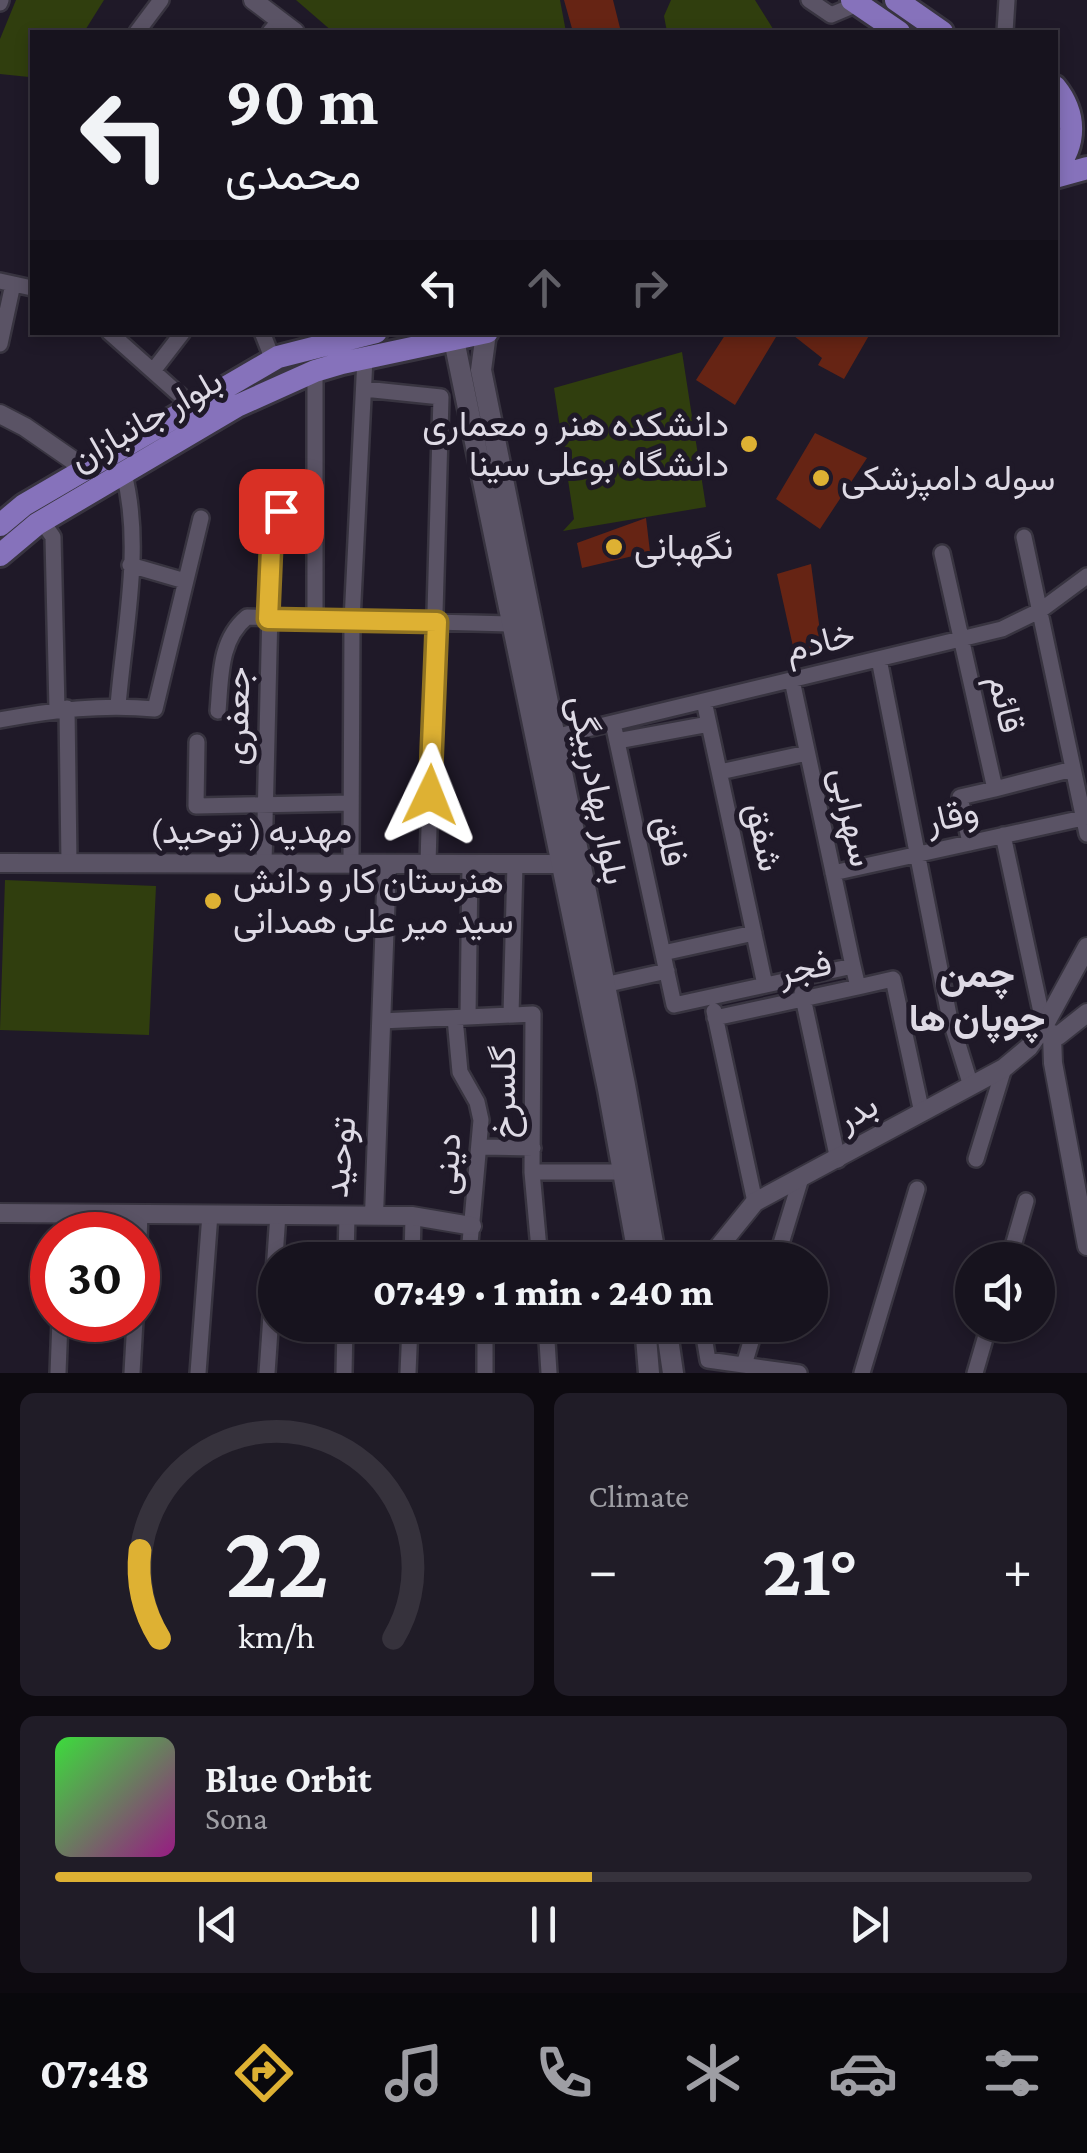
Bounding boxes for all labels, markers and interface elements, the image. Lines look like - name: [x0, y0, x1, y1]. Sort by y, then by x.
- text: 90 m: [225, 61, 378, 139]
- icon: left: [60, 70, 190, 200]
- text: محمدی: [225, 149, 361, 199]
- icon: left: [412, 260, 467, 315]
- icon: ahead: [517, 260, 572, 315]
- icon: right: [622, 260, 677, 315]
- street label: بلوار جانبازان: [63, 361, 230, 481]
- place label: دانشکده هنر و معماری دانشگاه بوعلی سینا: [422, 405, 729, 486]
- marker: دانشکده هنر و معماری دانشگاه بوعلی سینا: [738, 433, 760, 455]
- place label: سوله دامپزشکی: [841, 459, 1055, 502]
- marker: سوله دامپزشکی: [810, 467, 832, 489]
- pin: [239, 469, 324, 554]
- icon: arrive: [254, 484, 309, 539]
- place label: نگهبانی: [634, 528, 733, 569]
- marker: نگهبانی: [603, 536, 625, 558]
- street label: خادم: [781, 615, 859, 672]
- street label: جعفری: [217, 666, 259, 766]
- street label: قائم: [978, 671, 1032, 737]
- street label: بلوار بهادربیگی: [559, 692, 635, 888]
- position arrow: [378, 743, 482, 847]
- street label: سهرابی: [821, 764, 882, 871]
- street label: وقار: [921, 791, 983, 843]
- street label: شفق: [737, 799, 790, 875]
- street label: مهدیه ( توحید): [150, 812, 352, 853]
- street label: فلق: [645, 812, 694, 870]
- place label: هنرستان کار و دانش سید میر علی همدانی: [233, 862, 514, 943]
- marker: هنرستان کار و دانش سید میر علی همدانی: [202, 890, 224, 912]
- street label: فجر: [774, 943, 836, 995]
- district label: چمن چوپان ها: [909, 953, 1045, 1044]
- street label: گلسرخ: [484, 1045, 527, 1139]
- street label: بدر: [829, 1085, 885, 1141]
- street label: توحید: [316, 1115, 366, 1200]
- street label: دینی: [425, 1132, 470, 1196]
- speed limit sign: 30: [30, 1212, 160, 1342]
- map controls: [955, 1242, 1055, 1342]
- button: sound: [955, 1242, 1055, 1342]
- text: 07:49 · 1 min · 240 m: [373, 1271, 713, 1313]
- text: Climate: [589, 1478, 689, 1514]
- text: 22: [224, 1503, 329, 1618]
- text: 21°: [762, 1528, 859, 1611]
- text: −: [589, 1539, 618, 1600]
- text: +: [1003, 1539, 1032, 1600]
- text: km/h: [238, 1616, 315, 1656]
- text: Blue Orbit: [205, 1758, 372, 1800]
- text: Sona: [205, 1800, 268, 1836]
- icon: previous: [190, 1897, 245, 1952]
- icon: pause: [516, 1897, 571, 1952]
- icon: next: [842, 1897, 897, 1952]
- icon: directions: [229, 2038, 299, 2108]
- icon: music: [379, 2038, 449, 2108]
- icon: phone: [529, 2038, 599, 2108]
- icon: climate: [678, 2038, 748, 2108]
- icon: car: [828, 2038, 898, 2108]
- icon: filters: [977, 2038, 1047, 2108]
- text: 07:48: [40, 2048, 150, 2098]

